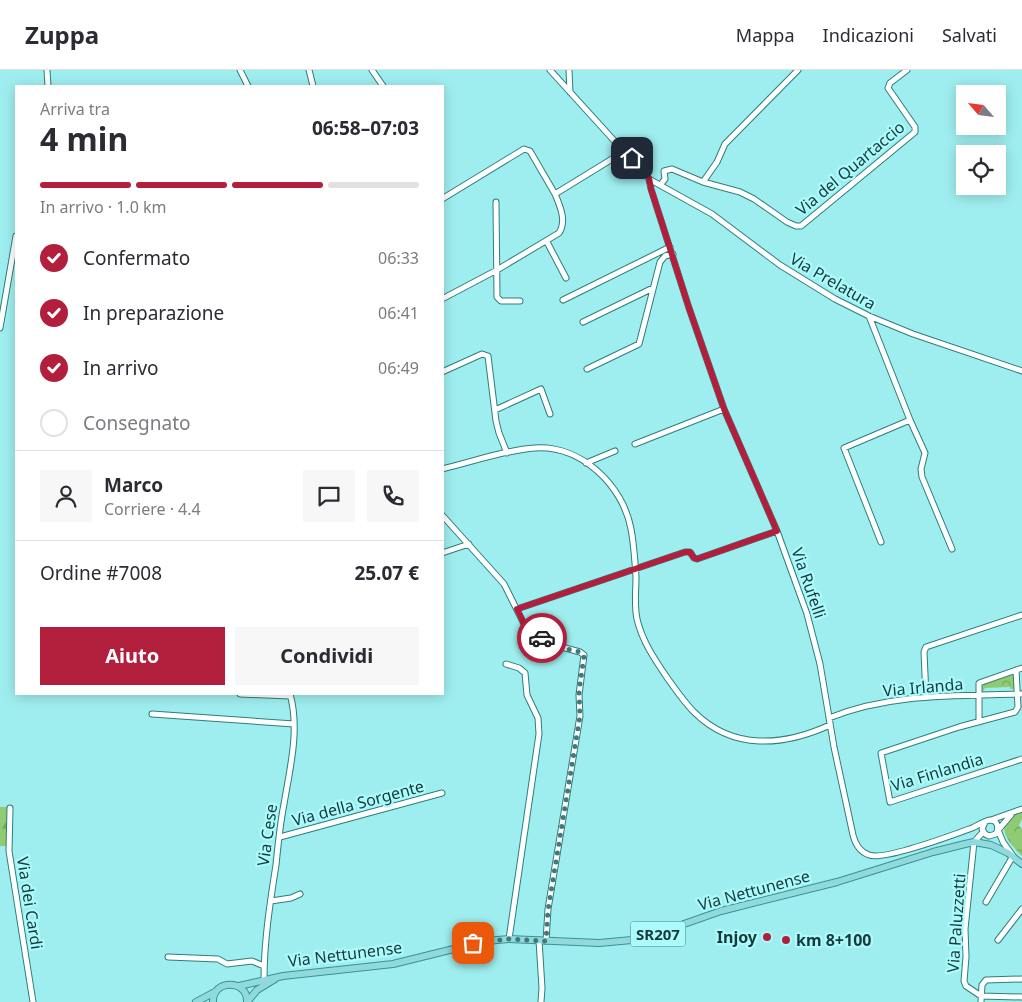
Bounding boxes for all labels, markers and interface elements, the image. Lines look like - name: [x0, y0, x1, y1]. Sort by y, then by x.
- text: Zuppa: [25, 18, 99, 51]
- text: Mappa: [736, 23, 795, 47]
- text: Indicazioni: [823, 23, 914, 47]
- text: Salvati: [942, 23, 997, 47]
- north arrow: [956, 85, 1006, 135]
- map controls: [956, 85, 1006, 195]
- text: Arriva tra: [40, 98, 110, 120]
- text: 06:58–07:03: [312, 115, 419, 141]
- street label: Via del Quartaccio: [791, 116, 909, 220]
- text: 4 min: [40, 117, 128, 160]
- pin: [611, 137, 653, 179]
- icon: home: [618, 144, 646, 172]
- button: locate: [956, 145, 1006, 195]
- text: In arrivo · 1.0 km: [40, 196, 166, 218]
- icon: check: [40, 244, 68, 272]
- text: Confermato: [83, 245, 190, 271]
- text: 06:33: [378, 247, 419, 269]
- street label: Via Prelatura: [786, 248, 880, 314]
- icon: check: [40, 299, 68, 327]
- text: In preparazione: [83, 300, 224, 326]
- text: 06:41: [378, 302, 419, 324]
- icon: check: [40, 354, 68, 382]
- text: In arrivo: [83, 355, 159, 381]
- text: 06:49: [378, 357, 419, 379]
- text: Consegnato: [83, 410, 191, 436]
- button: person: [40, 470, 92, 522]
- button: chat: [303, 470, 355, 522]
- button: phone: [367, 470, 419, 522]
- text: Marco: [104, 472, 163, 498]
- text: Corriere · 4.4: [104, 498, 201, 520]
- street label: Via Rufelli: [787, 545, 831, 621]
- text: Ordine #7008: [40, 560, 162, 586]
- text: 25.07 €: [354, 560, 419, 586]
- courier: [517, 613, 567, 663]
- icon: car: [528, 624, 556, 652]
- button: Aiuto: [40, 627, 225, 685]
- button: Condividi: [235, 627, 419, 685]
- street label: Via Irlanda: [882, 673, 964, 701]
- street label: Via Finlandia: [888, 748, 986, 796]
- street label: Via della Sorgente: [290, 775, 426, 831]
- street label: Via Cese: [252, 802, 282, 868]
- street label: Via dei Cardi: [12, 855, 48, 951]
- street label: Via Nettunense: [696, 864, 812, 916]
- street label: Via Paluzzetti: [942, 873, 970, 973]
- pin: [452, 922, 494, 964]
- road number: SR207: [630, 922, 686, 946]
- place label: Injoy: [717, 926, 758, 948]
- icon: bag: [459, 929, 487, 957]
- place label: km 8+100: [796, 929, 871, 951]
- marker: Injoy: [761, 931, 773, 943]
- marker: km 8+100: [780, 934, 792, 946]
- street label: Via Nettunense: [287, 936, 403, 972]

